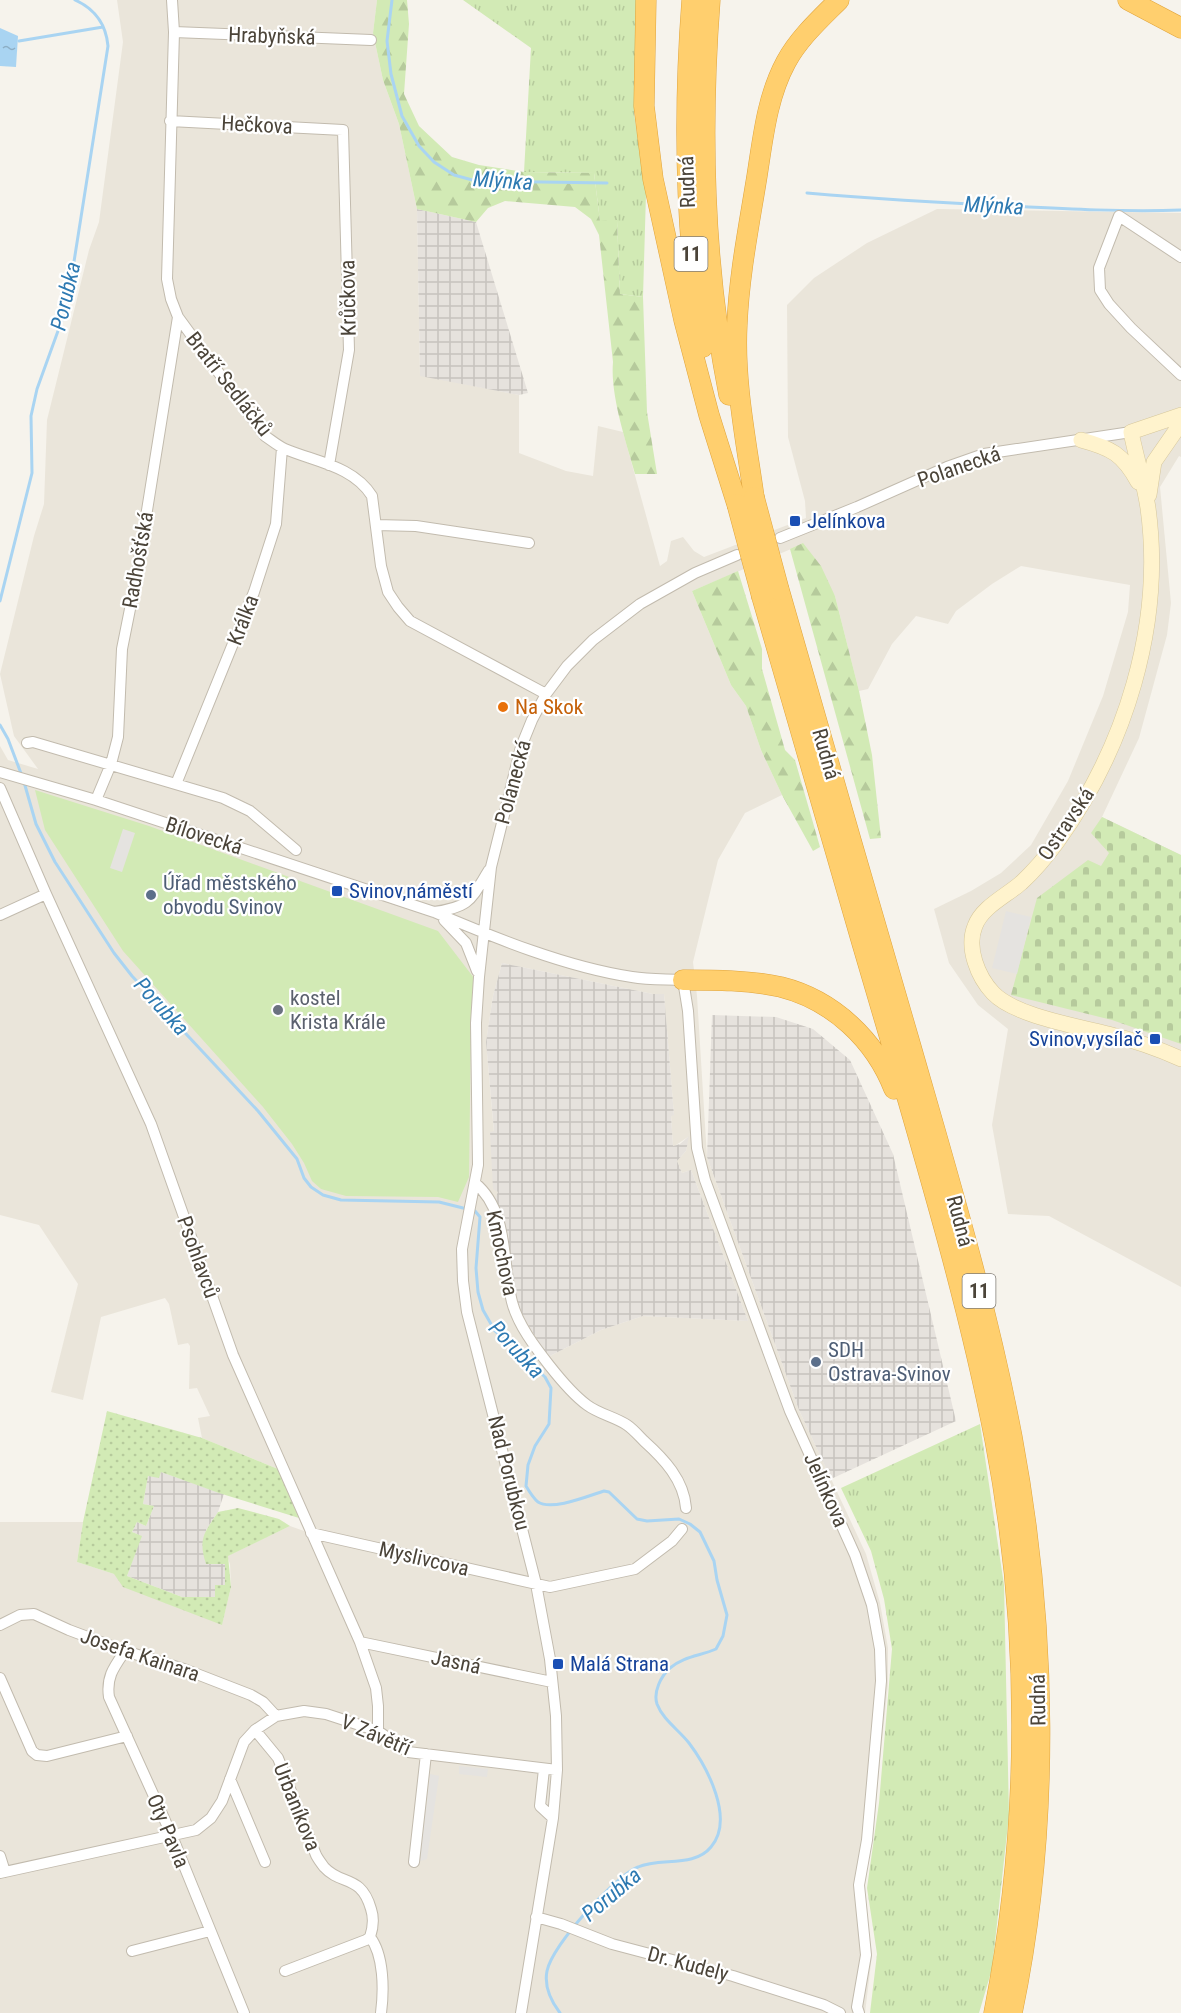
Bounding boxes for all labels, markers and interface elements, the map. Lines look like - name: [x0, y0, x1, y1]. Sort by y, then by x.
- street label: Hrabyňská: [228, 22, 316, 50]
- street label: Hečkova: [221, 111, 293, 139]
- street label: Rudná: [674, 156, 700, 208]
- water label: Mlýnka: [472, 166, 534, 195]
- water label: Mlýnka: [963, 191, 1025, 220]
- road number: 11: [674, 237, 708, 271]
- water label: Porubka: [45, 259, 85, 333]
- street label: Krůčkova: [335, 260, 361, 336]
- street label: Bratří Sedláčků: [181, 327, 277, 441]
- street label: Polanecká: [914, 442, 1004, 492]
- place label: Jelínkova: [807, 509, 886, 533]
- street label: Radhošťská: [118, 510, 158, 610]
- marker: Jelínkova: [788, 514, 802, 528]
- street label: Králka: [223, 591, 263, 649]
- place label: Na Skok: [515, 695, 584, 719]
- marker: Na Skok: [496, 700, 510, 714]
- street label: Rudná: [807, 726, 845, 782]
- street label: Polanecká: [490, 737, 536, 827]
- street label: Ostravská: [1033, 783, 1099, 865]
- street label: Bílovecká: [162, 812, 246, 860]
- place label: Úřad městského obvodu Svinov: [163, 871, 297, 919]
- place label: Svinov,náměstí: [349, 879, 474, 903]
- marker: Svinov,náměstí: [330, 884, 344, 898]
- marker: Úřad městského obvodu Svinov: [144, 888, 158, 902]
- water label: Porubka: [129, 972, 194, 1041]
- place label: kostel Krista Krále: [290, 986, 386, 1034]
- marker: kostel Krista Krále: [271, 1003, 285, 1017]
- place label: Svinov,vysílač: [1029, 1027, 1143, 1051]
- marker: Svinov,vysílač: [1148, 1032, 1162, 1046]
- street label: Rudná: [942, 1193, 978, 1249]
- street label: Kmochova: [481, 1208, 523, 1298]
- street label: Psohlavců: [172, 1213, 224, 1301]
- road number: 11: [962, 1274, 996, 1308]
- water label: Porubka: [484, 1315, 550, 1383]
- place label: SDH Ostrava-Svinov: [828, 1338, 951, 1386]
- marker: SDH Ostrava-Svinov: [809, 1355, 823, 1369]
- street label: Nad Porubkou: [483, 1413, 535, 1533]
- street label: Jelínkova: [799, 1449, 853, 1531]
- street label: Myslivcova: [377, 1537, 471, 1581]
- street label: Josefa Kainara: [77, 1623, 203, 1687]
- street label: Jasná: [429, 1645, 483, 1679]
- place label: Malá Strana: [570, 1652, 669, 1676]
- marker: Malá Strana: [551, 1657, 565, 1671]
- street label: Rudná: [1026, 1674, 1050, 1726]
- street label: V Závětří: [337, 1710, 416, 1761]
- street label: Urbaníkova: [269, 1760, 325, 1854]
- street label: Oty Pavla: [142, 1791, 194, 1871]
- water label: Porubka: [577, 1862, 646, 1926]
- street label: Dr. Kudely: [645, 1942, 731, 1986]

